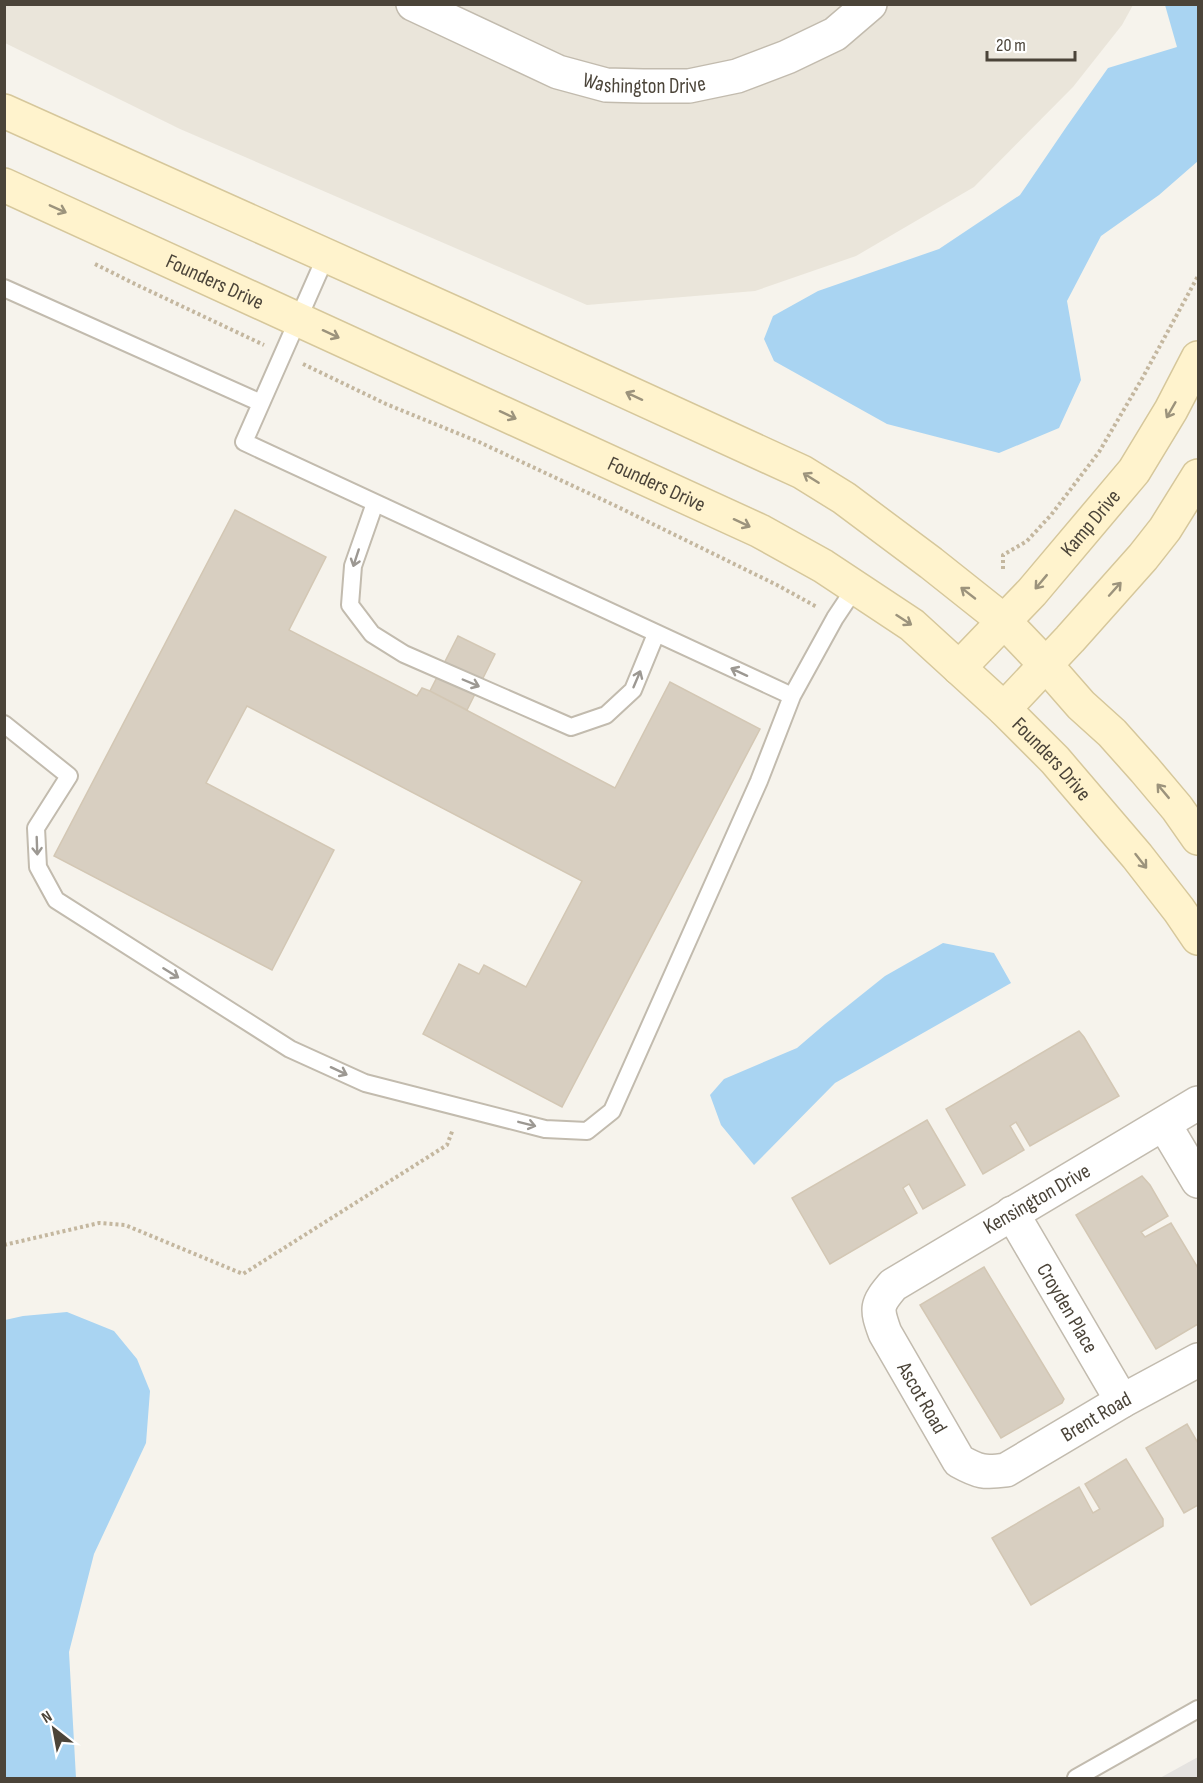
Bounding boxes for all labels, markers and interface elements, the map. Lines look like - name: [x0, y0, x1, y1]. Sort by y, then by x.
- scale bar: [987, 24, 1076, 62]
- text: 20 m: [996, 35, 1026, 56]
- street label: Washington Drive: [580, 67, 708, 99]
- one-way arrow: [48, 204, 66, 216]
- street label: Founders Drive: [162, 248, 268, 315]
- one-way arrow: [321, 328, 339, 340]
- one-way arrow: [625, 390, 643, 402]
- one-way arrow: [1165, 401, 1177, 418]
- one-way arrow: [498, 410, 516, 422]
- street label: Founders Drive: [604, 451, 710, 517]
- one-way arrow: [803, 471, 820, 483]
- street label: Kamp Drive: [1055, 484, 1126, 561]
- one-way arrow: [733, 518, 751, 529]
- one-way arrow: [350, 548, 361, 567]
- one-way arrow: [1034, 574, 1048, 589]
- one-way arrow: [1108, 582, 1122, 597]
- one-way arrow: [960, 587, 976, 600]
- one-way arrow: [895, 614, 912, 626]
- one-way arrow: [730, 665, 748, 676]
- one-way arrow: [632, 670, 644, 688]
- one-way arrow: [461, 678, 479, 690]
- street label: Founders Drive: [1007, 712, 1097, 806]
- one-way arrow: [1157, 784, 1170, 800]
- one-way arrow: [31, 836, 42, 856]
- one-way arrow: [1135, 853, 1148, 869]
- one-way arrow: [162, 967, 179, 979]
- one-way arrow: [330, 1066, 348, 1078]
- one-way arrow: [517, 1119, 536, 1131]
- street label: Kensington Drive: [979, 1158, 1095, 1240]
- street label: Croyden Place: [1032, 1259, 1103, 1357]
- street label: Ascot Road: [891, 1357, 953, 1438]
- street label: Brent Road: [1056, 1386, 1135, 1447]
- north arrow: [24, 1699, 84, 1759]
- text: N: [38, 1707, 56, 1728]

